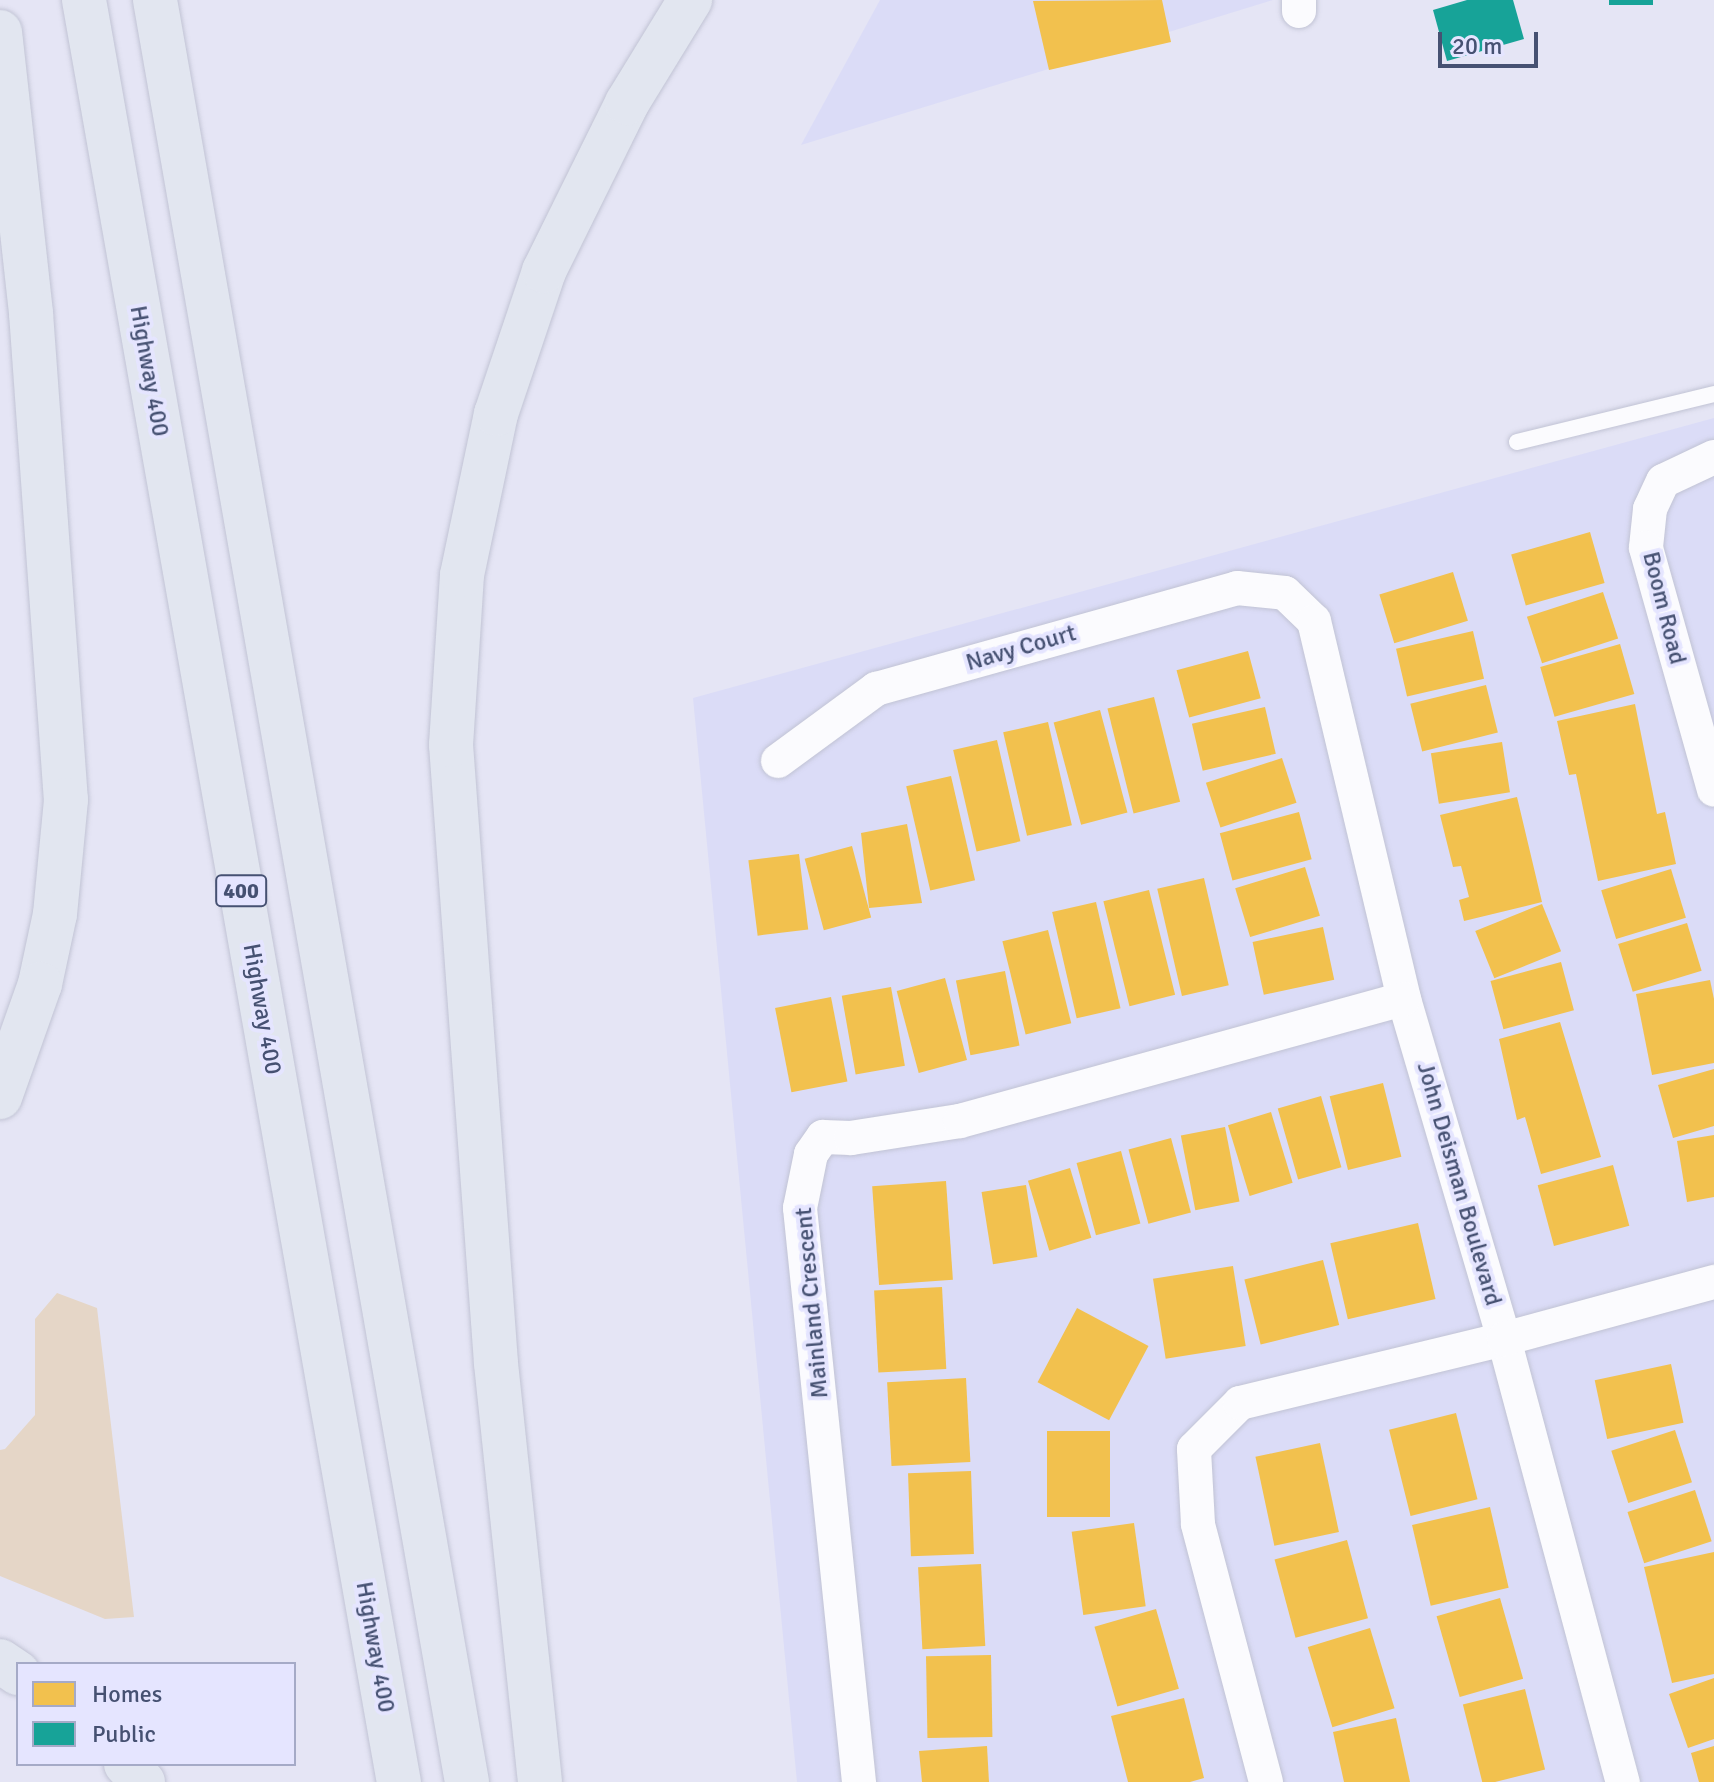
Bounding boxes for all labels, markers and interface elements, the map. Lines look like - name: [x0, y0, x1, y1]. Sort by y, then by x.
- scale bar: [1442, 16, 1542, 66]
- text: 20 m: [1452, 31, 1502, 61]
- street label: Highway 400: [123, 303, 175, 439]
- street label: Boom Road: [1636, 549, 1692, 667]
- street label: Navy Court: [963, 619, 1079, 677]
- road number: 400: [215, 873, 267, 909]
- street label: Highway 400: [236, 941, 288, 1077]
- street label: John Deisman Boulevard: [1410, 1059, 1508, 1309]
- street label: Mainland Crescent: [789, 1206, 835, 1400]
- street label: Highway 400: [349, 1579, 401, 1715]
- legend: [16, 1662, 296, 1766]
- text: Homes: [92, 1679, 162, 1709]
- text: Public: [92, 1719, 156, 1749]

